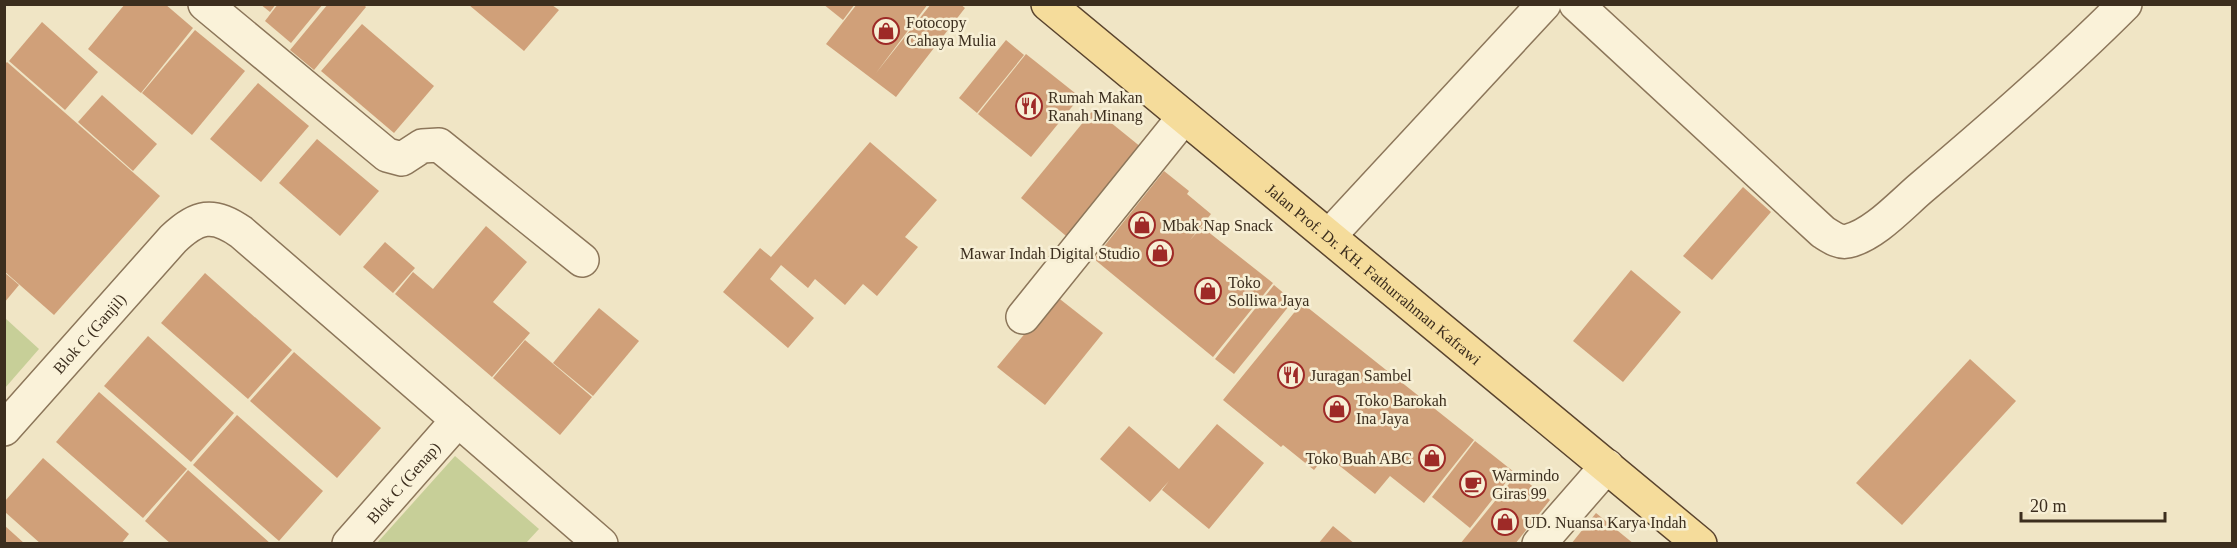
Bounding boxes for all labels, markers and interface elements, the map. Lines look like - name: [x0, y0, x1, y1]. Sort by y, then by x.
- place label: Fotocopy Cahaya Mulia: [906, 14, 996, 50]
- shop icon: Fotocopy Cahaya Mulia: [871, 16, 901, 46]
- place label: Rumah Makan Ranah Minang: [1048, 89, 1143, 125]
- restaurant icon: Rumah Makan Ranah Minang: [1014, 91, 1044, 121]
- street label: Jalan Prof. Dr. KH. Fathurrahman Kafrawi: [1263, 180, 1485, 368]
- shop icon: Mbak Nap Snack: [1127, 210, 1157, 240]
- place label: Mbak Nap Snack: [1162, 217, 1273, 235]
- shop icon: Mawar Indah Digital Studio: [1145, 238, 1175, 268]
- place label: Mawar Indah Digital Studio: [960, 245, 1140, 263]
- place label: Toko Solliwa Jaya: [1228, 274, 1309, 310]
- shop icon: Toko Solliwa Jaya: [1193, 276, 1223, 306]
- street label: Blok C (Ganjil): [49, 290, 130, 377]
- restaurant icon: Juragan Sambel: [1276, 360, 1306, 390]
- place label: Juragan Sambel: [1310, 367, 1412, 385]
- place label: Toko Barokah Ina Jaya: [1356, 392, 1447, 428]
- shop icon: Toko Barokah Ina Jaya: [1322, 394, 1352, 424]
- street label: Blok C (Genap): [363, 438, 444, 526]
- shop icon: Toko Buah ABC: [1417, 443, 1447, 473]
- place label: Toko Buah ABC: [1306, 450, 1412, 467]
- place label: Warmindo Giras 99: [1492, 467, 1559, 502]
- cafe icon: Warmindo Giras 99: [1458, 469, 1488, 499]
- scale bar: [2021, 485, 2165, 523]
- text: 20 m: [2030, 496, 2067, 516]
- shop icon: UD. Nuansa Karya Indah: [1490, 507, 1520, 537]
- place label: UD. Nuansa Karya Indah: [1524, 514, 1687, 532]

